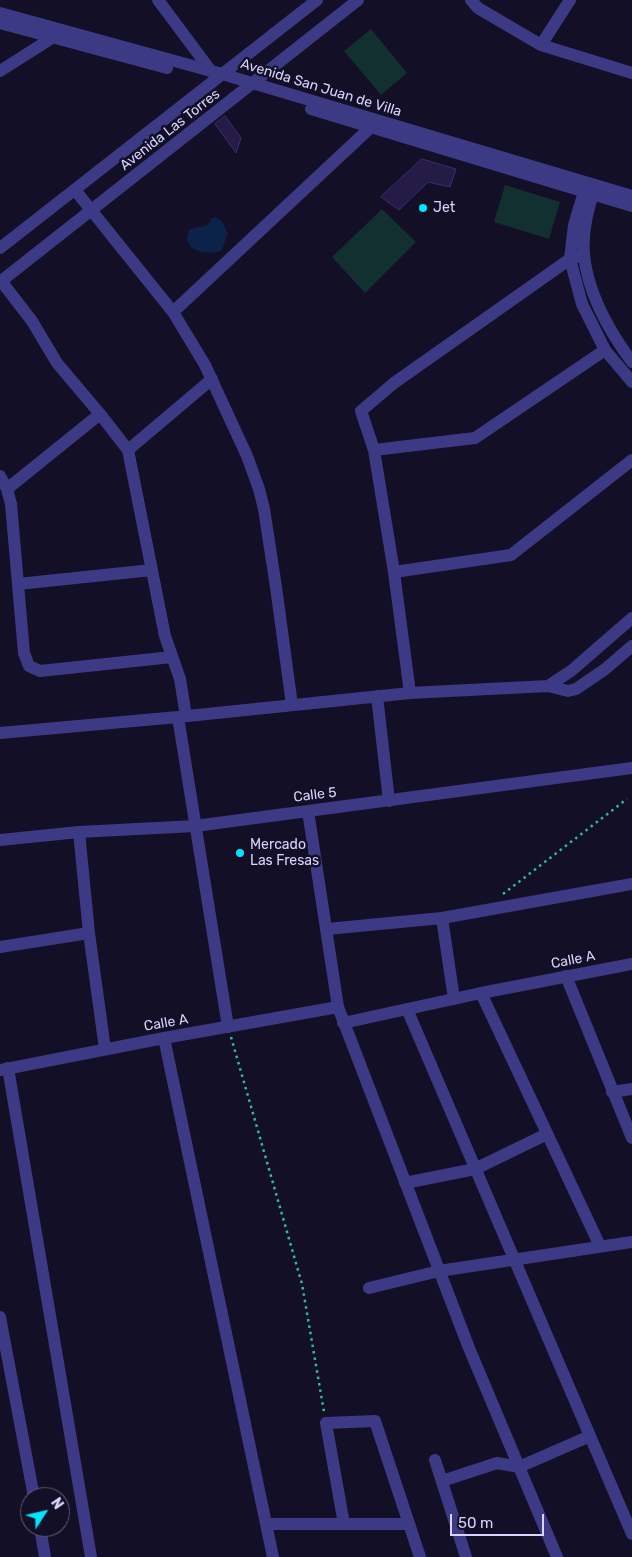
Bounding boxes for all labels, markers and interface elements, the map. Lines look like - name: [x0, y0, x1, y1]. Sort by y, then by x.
- street label: Avenida San Juan de Villa: [238, 55, 404, 121]
- street label: Avenida Las Torres: [117, 86, 223, 174]
- place label: Jet: [433, 200, 455, 216]
- marker: Jet: [417, 202, 429, 214]
- street label: Calle 5: [292, 784, 338, 806]
- place label: Mercado Las Fresas: [250, 837, 319, 870]
- marker: Mercado Las Fresas: [234, 847, 246, 859]
- street label: Calle A: [550, 948, 596, 972]
- street label: Calle A: [143, 1011, 189, 1035]
- north arrow: [20, 1487, 70, 1537]
- text: N: [47, 1495, 67, 1513]
- scale bar: [452, 1504, 546, 1536]
- text: 50 m: [458, 1514, 493, 1532]

